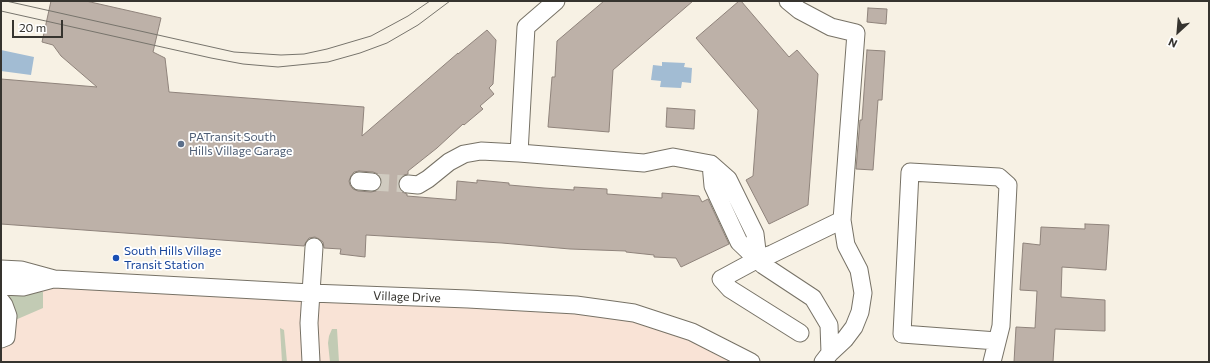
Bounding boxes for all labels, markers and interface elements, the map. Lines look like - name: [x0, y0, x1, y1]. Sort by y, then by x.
- scale bar: [14, 12, 65, 38]
- north arrow: [1158, 12, 1198, 52]
- text: 20 m: [19, 20, 46, 34]
- text: N: [1166, 36, 1179, 51]
- place label: PATransit South Hills Village Garage: [189, 130, 292, 158]
- marker: PATransit South Hills Village Garage: [176, 139, 186, 149]
- place label: South Hills Village Transit Station: [124, 244, 221, 272]
- marker: South Hills Village Transit Station: [111, 253, 121, 263]
- street label: Village Drive: [373, 289, 441, 305]

